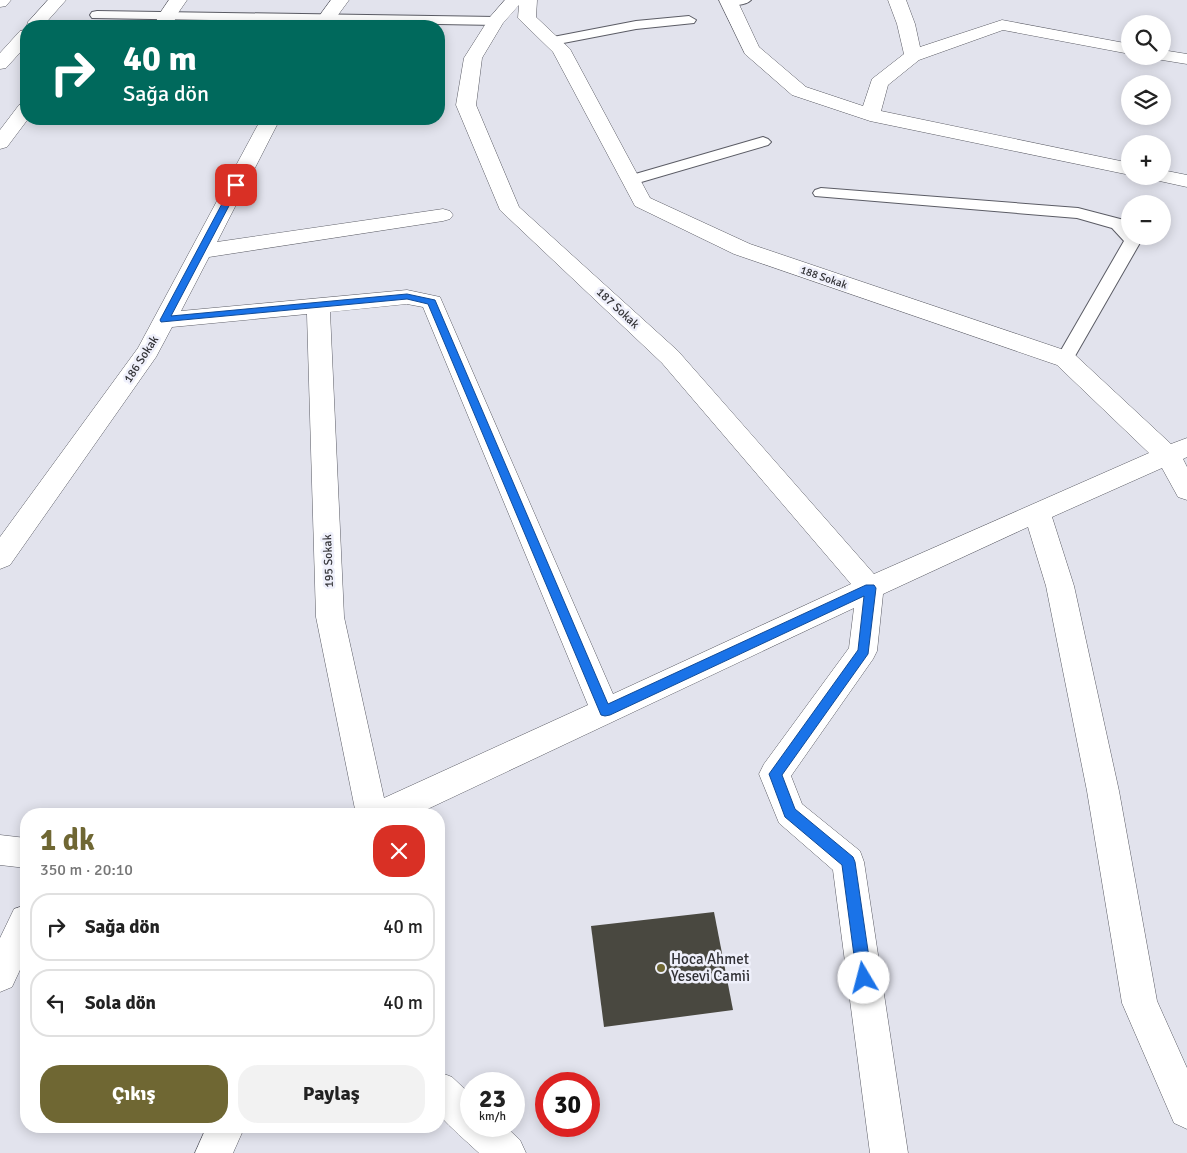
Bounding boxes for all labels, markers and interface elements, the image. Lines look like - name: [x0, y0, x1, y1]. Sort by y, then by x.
- map controls: [1121, 15, 1171, 245]
- button: search: [1121, 15, 1171, 65]
- text: 40 m: [123, 37, 197, 80]
- icon: right: [40, 40, 105, 105]
- button: layers: [1121, 75, 1171, 125]
- text: Sağa dön: [123, 80, 209, 107]
- button: +: [1121, 135, 1171, 185]
- pin: [215, 164, 257, 206]
- icon: arrive: [222, 171, 250, 199]
- button: −: [1121, 195, 1171, 245]
- street label: 188 Sokak: [799, 263, 849, 292]
- street label: 187 Sokak: [593, 285, 642, 332]
- street label: 186 Sokak: [121, 333, 162, 386]
- street label: 195 Sokak: [320, 534, 337, 588]
- text: 1 dk: [40, 822, 95, 859]
- button: close: [373, 825, 425, 877]
- text: 350 m · 20:10: [40, 860, 133, 880]
- icon: right: [42, 913, 70, 941]
- text: Sağa dön: [85, 915, 160, 939]
- text: 40 m: [383, 915, 423, 939]
- place label: Hoca Ahmet Yesevi Camii: [671, 950, 750, 985]
- position arrow: [837, 951, 889, 1003]
- marker: Hoca Ahmet Yesevi Camii: [655, 962, 667, 974]
- icon: left: [42, 989, 70, 1017]
- text: Sola dön: [85, 991, 156, 1015]
- text: 40 m: [383, 991, 423, 1015]
- button: Çıkış: [40, 1065, 228, 1123]
- button: Paylaş: [238, 1065, 425, 1123]
- speed limit sign: 30: [535, 1072, 600, 1137]
- text: 23: [479, 1083, 506, 1114]
- text: km/h: [479, 1109, 506, 1124]

